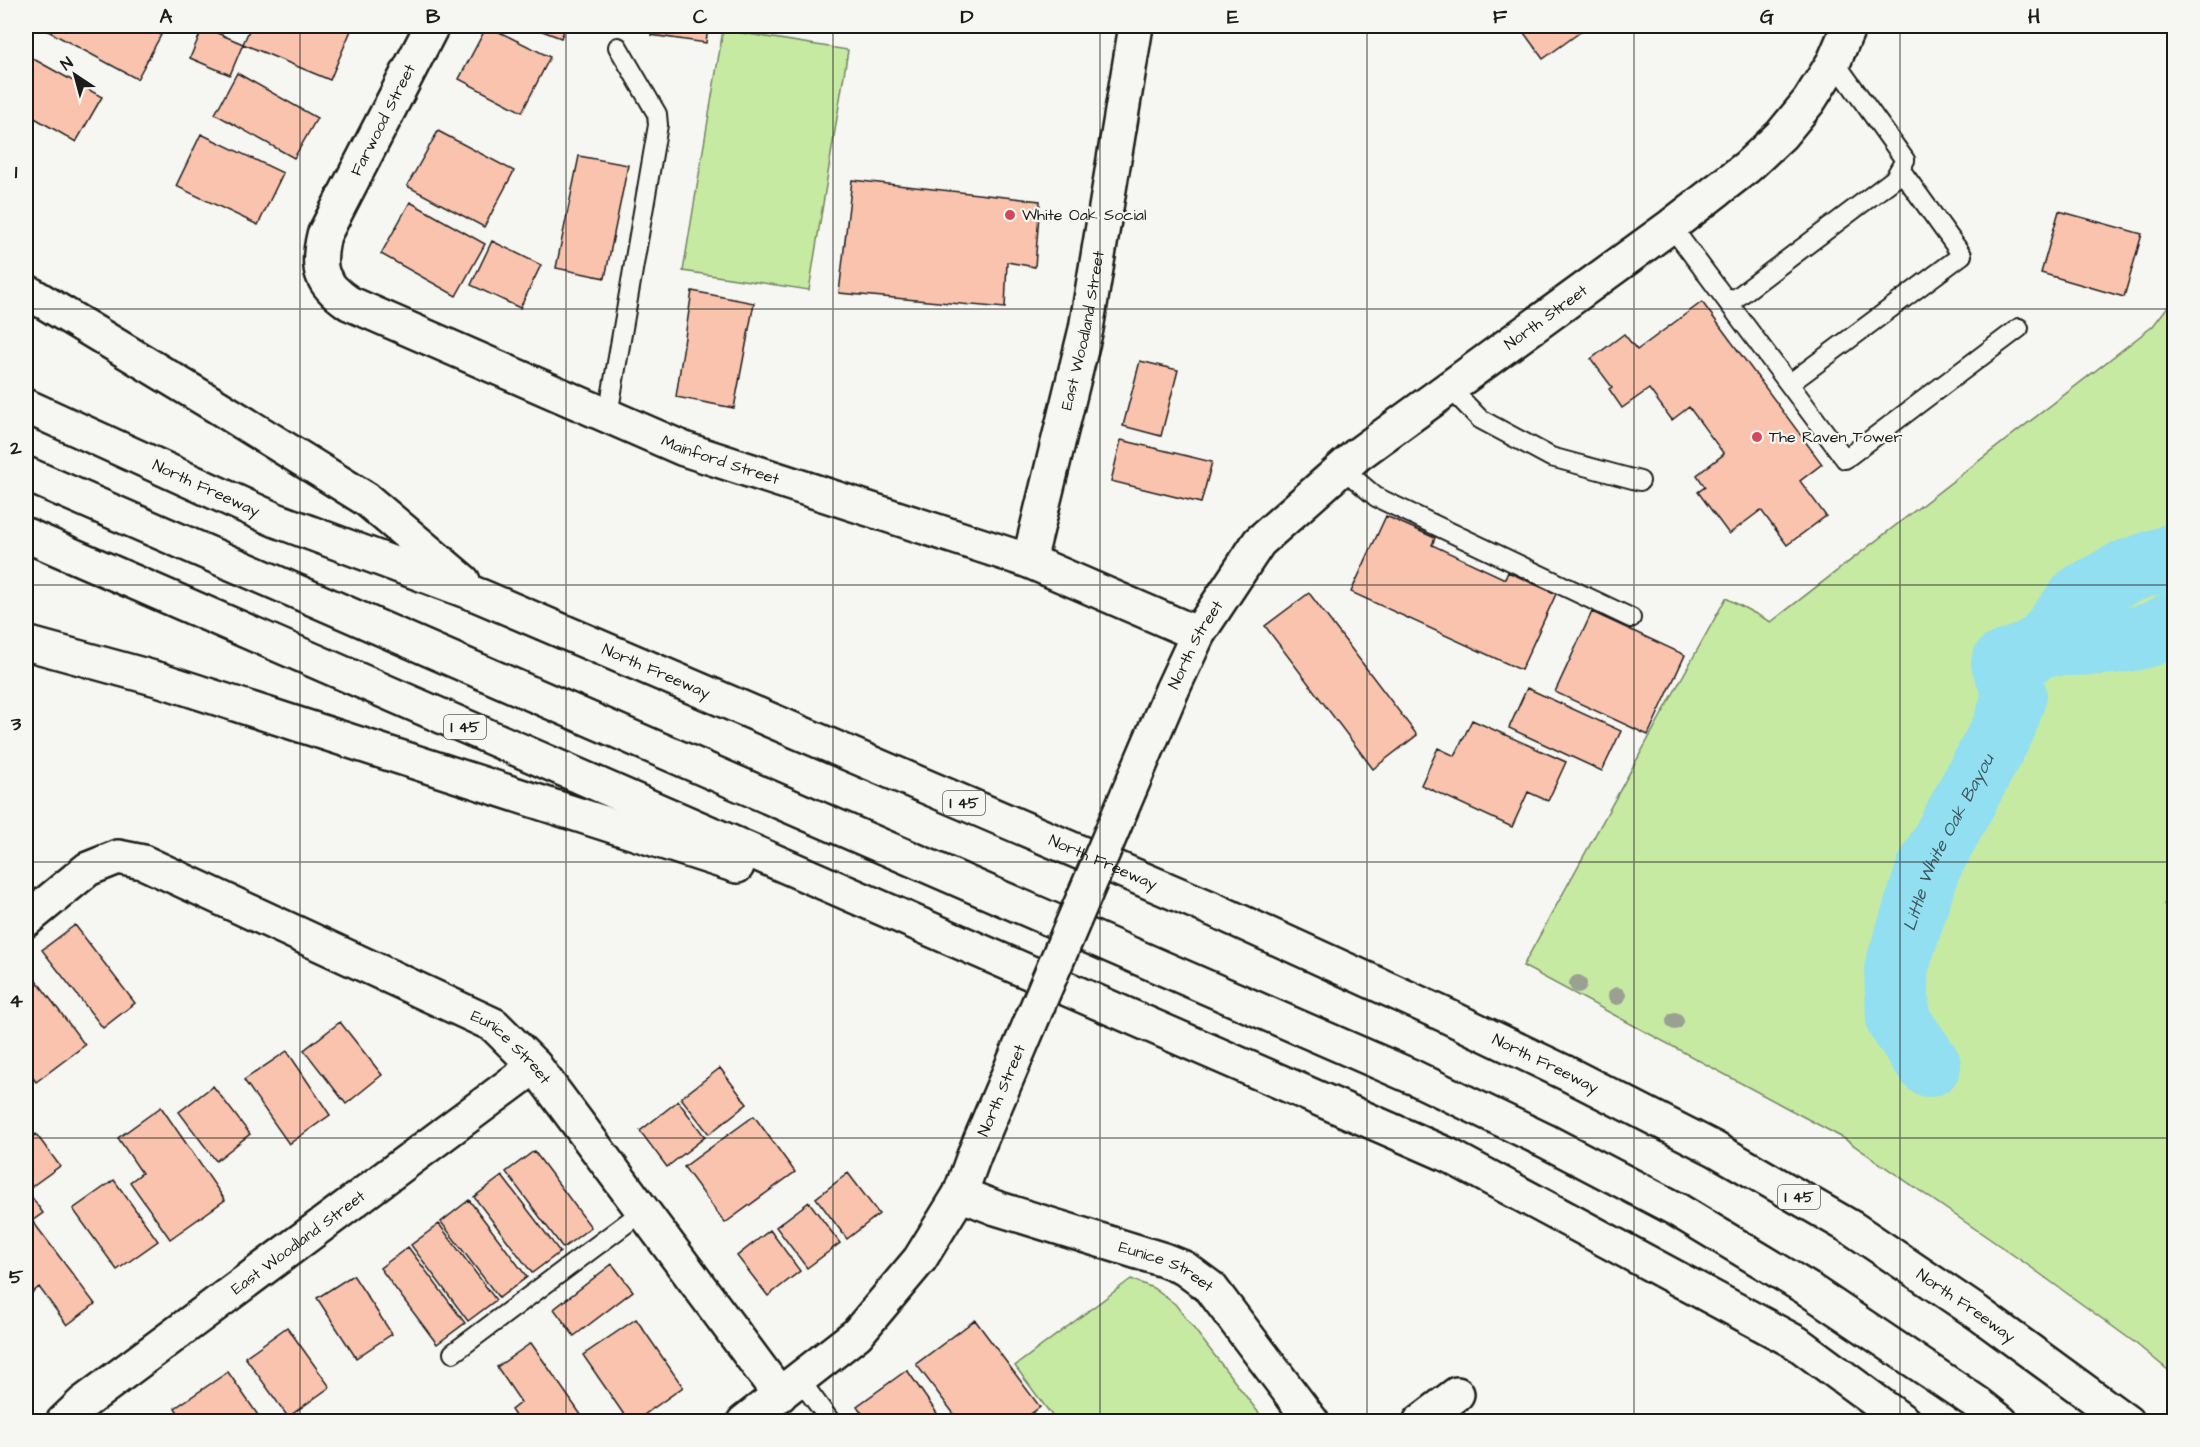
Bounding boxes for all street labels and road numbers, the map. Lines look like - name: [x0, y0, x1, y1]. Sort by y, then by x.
- street label: Farwood Street: [345, 60, 421, 180]
- street label: East Woodland Street: [1055, 248, 1110, 412]
- street label: North Street: [1500, 279, 1592, 355]
- street label: Mainford Street: [658, 429, 782, 490]
- street label: North Freeway: [149, 454, 264, 523]
- street label: North Street: [1163, 596, 1229, 693]
- street label: North Freeway: [599, 638, 714, 705]
- road number: I 45: [444, 715, 486, 739]
- road number: I 45: [943, 791, 985, 815]
- street label: North Freeway: [1045, 829, 1161, 896]
- street label: Eunice Street: [467, 1005, 556, 1089]
- street label: North Freeway: [1489, 1028, 1602, 1100]
- street label: North Street: [972, 1041, 1031, 1140]
- street label: East Woodland Street: [227, 1185, 370, 1300]
- road number: I 45: [1778, 1185, 1820, 1209]
- street label: Eunice Street: [1116, 1236, 1218, 1298]
- street label: North Freeway: [1912, 1264, 2020, 1349]

